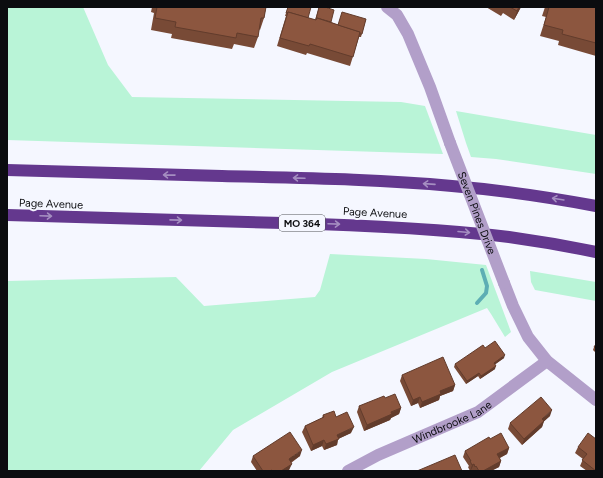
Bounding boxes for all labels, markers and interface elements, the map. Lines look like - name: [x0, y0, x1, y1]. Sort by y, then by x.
- street label: Seven Pines Drive: [455, 170, 499, 256]
- one-way arrow: [163, 171, 176, 179]
- one-way arrow: [293, 174, 306, 182]
- one-way arrow: [422, 180, 435, 188]
- one-way arrow: [552, 195, 565, 203]
- street label: Page Avenue: [19, 196, 83, 212]
- street label: Page Avenue: [343, 205, 407, 221]
- one-way arrow: [39, 213, 52, 220]
- road number: MO 364: [279, 215, 325, 231]
- one-way arrow: [169, 216, 182, 224]
- one-way arrow: [327, 221, 340, 228]
- one-way arrow: [457, 229, 470, 236]
- street label: Windbrooke Lane: [410, 398, 494, 446]

